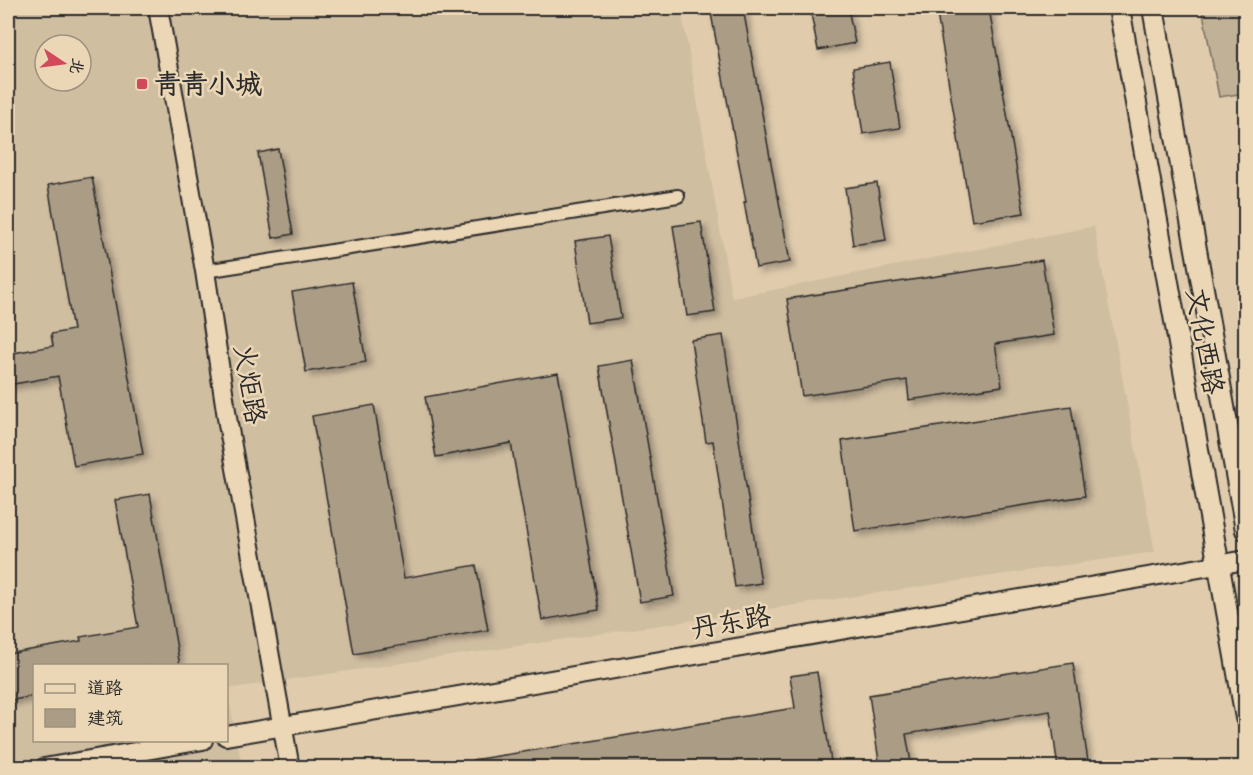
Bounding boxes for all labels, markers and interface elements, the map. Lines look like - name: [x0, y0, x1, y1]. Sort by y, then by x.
- north arrow: [33, 33, 93, 93]
- text: 北: [62, 55, 89, 76]
- place label: 青青小城: [154, 67, 262, 106]
- marker: 青青小城: [135, 77, 149, 91]
- street label: 文化西路: [1174, 285, 1231, 398]
- street label: 火炬路: [222, 341, 273, 427]
- street label: 丹东路: [688, 598, 775, 651]
- legend: [33, 664, 228, 742]
- text: 道路: [87, 677, 123, 703]
- text: 建筑: [87, 707, 123, 733]

